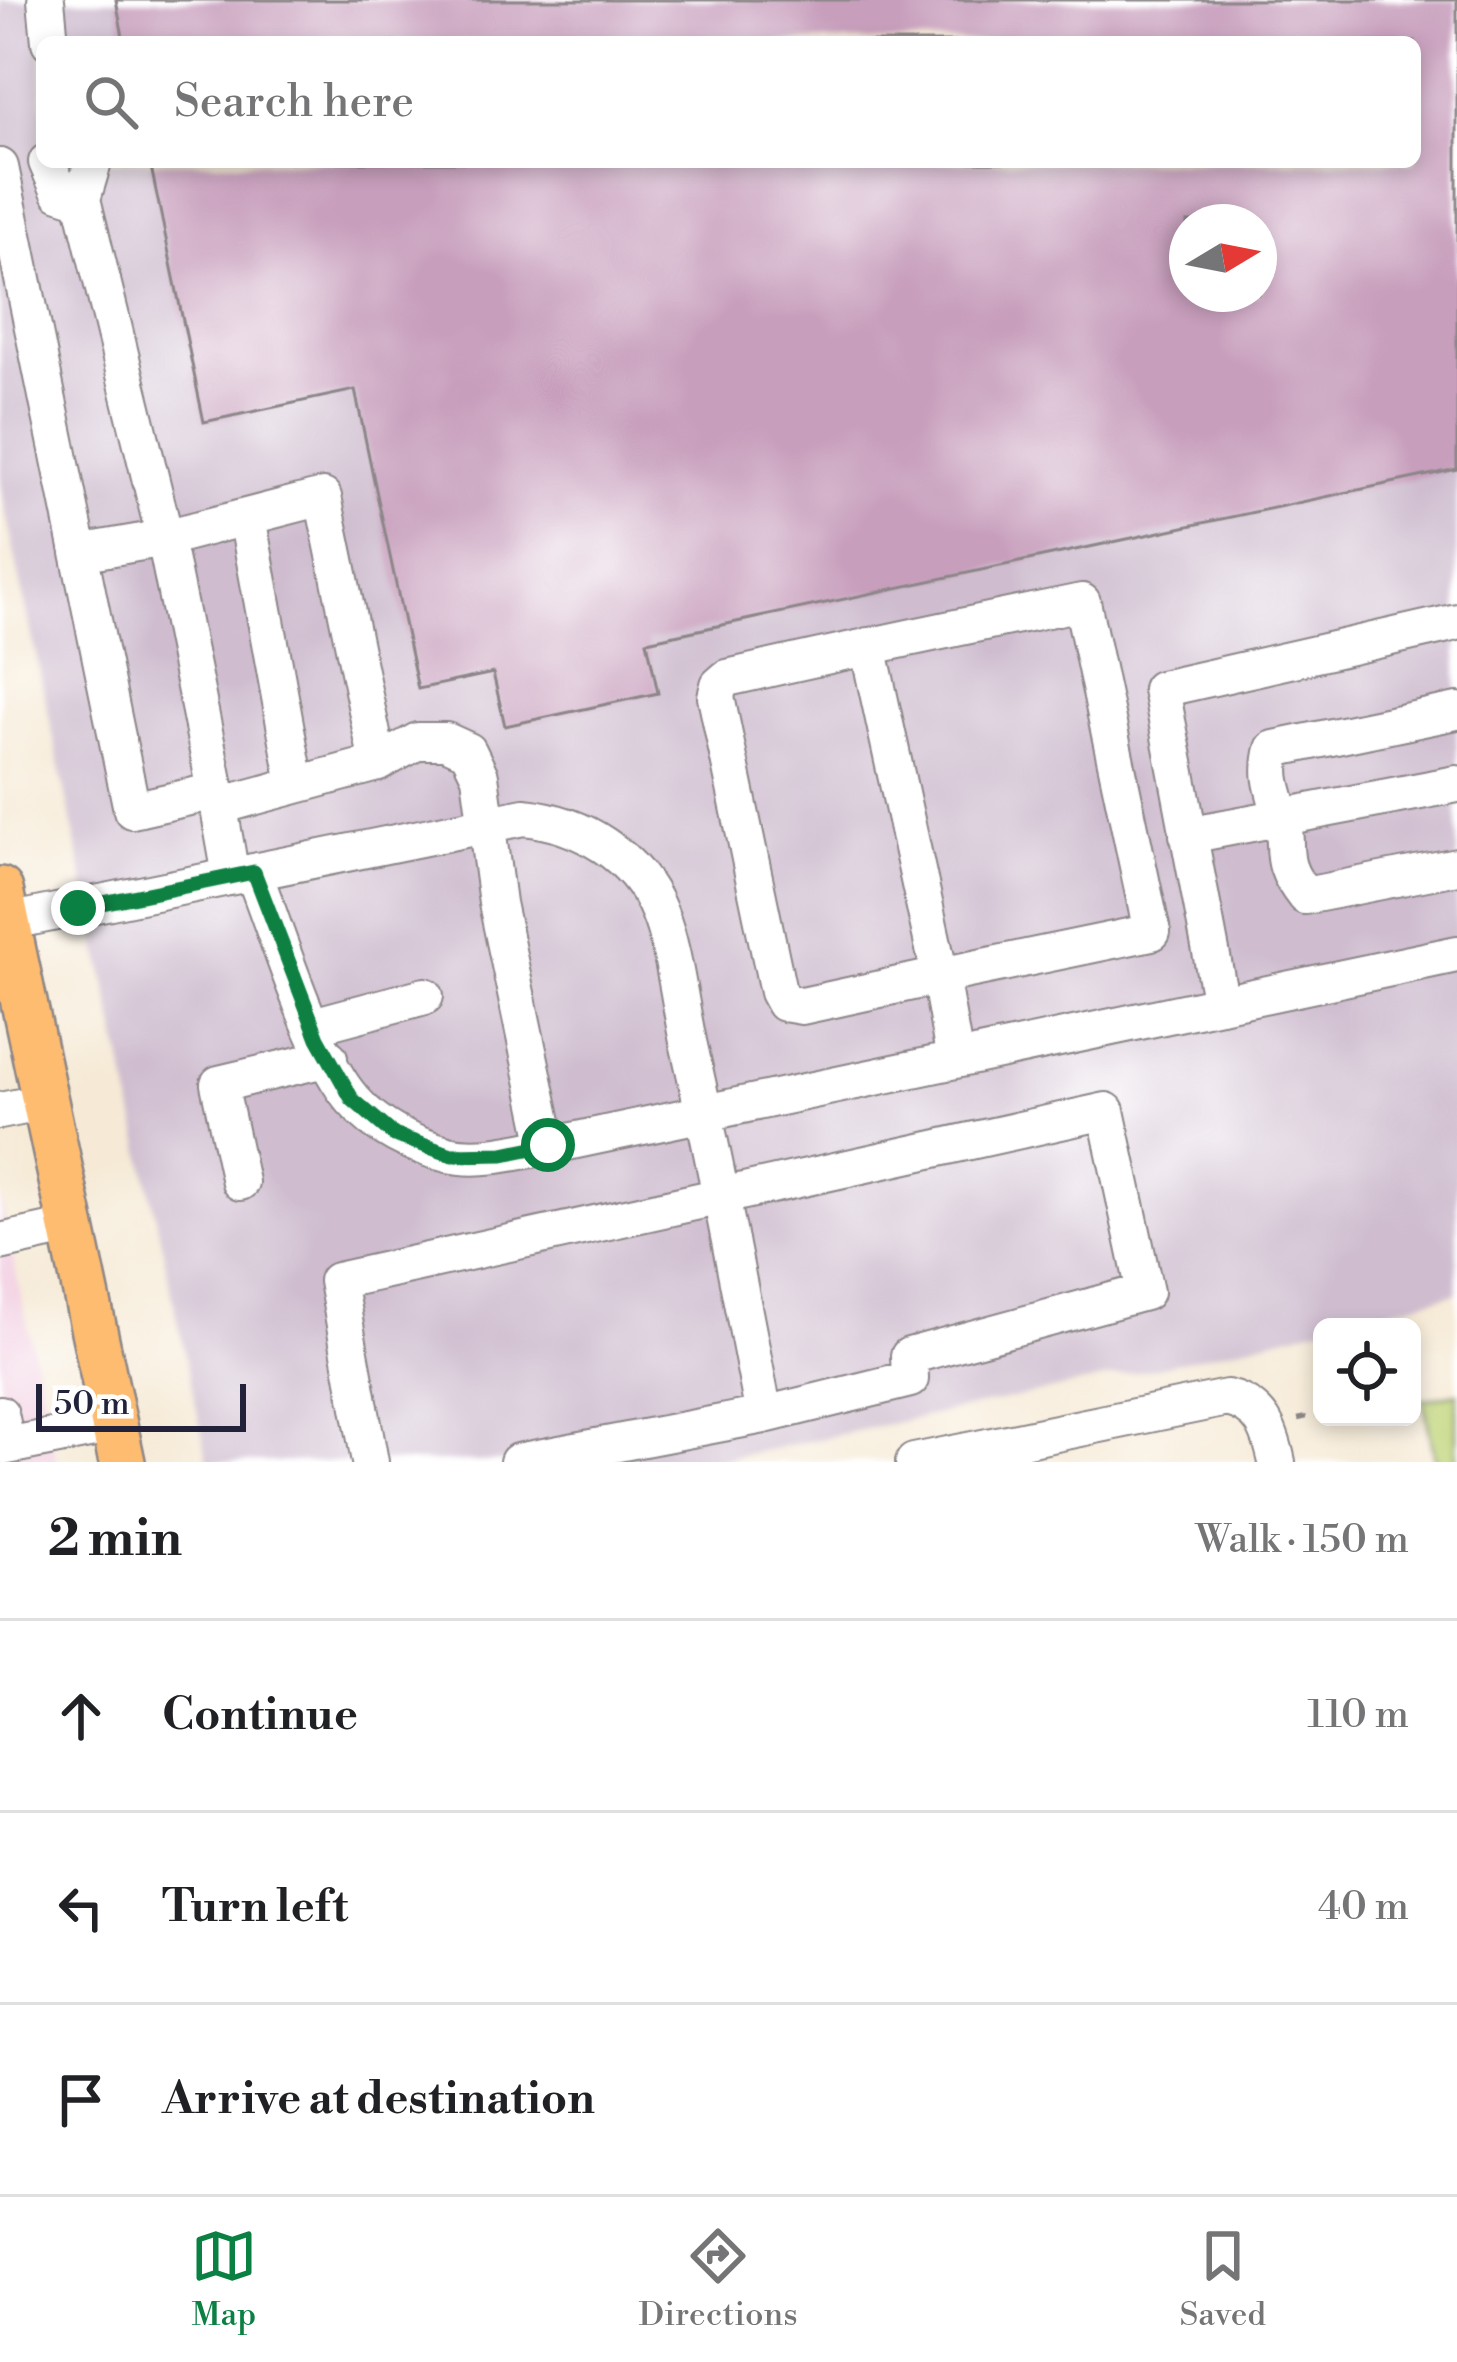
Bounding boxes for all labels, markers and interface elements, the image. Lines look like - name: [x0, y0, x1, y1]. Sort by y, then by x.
- search box: [36, 36, 1421, 168]
- icon: search: [78, 69, 144, 135]
- text: Search here: [174, 74, 414, 131]
- north arrow: [1169, 204, 1277, 312]
- route end: [51, 881, 105, 935]
- route start: [521, 1118, 575, 1172]
- map controls: [1313, 1318, 1421, 1426]
- button: locate: [1313, 1318, 1421, 1426]
- scale bar: [36, 1378, 246, 1431]
- text: 50 m: [54, 1384, 130, 1425]
- text: 2 min: [48, 1508, 182, 1572]
- text: Walk · 150 m: [1196, 1516, 1409, 1565]
- icon: ahead: [48, 1683, 114, 1749]
- text: Continue: [162, 1687, 358, 1744]
- text: 110 m: [1307, 1691, 1409, 1740]
- icon: left: [48, 1875, 114, 1941]
- text: Turn left: [162, 1879, 348, 1936]
- text: 40 m: [1318, 1883, 1409, 1932]
- icon: arrive: [48, 2067, 114, 2133]
- text: Arrive at destination: [162, 2071, 595, 2128]
- tab: Map: [191, 2223, 257, 2336]
- tab: Directions: [639, 2223, 798, 2336]
- tab: Saved: [1179, 2223, 1266, 2336]

